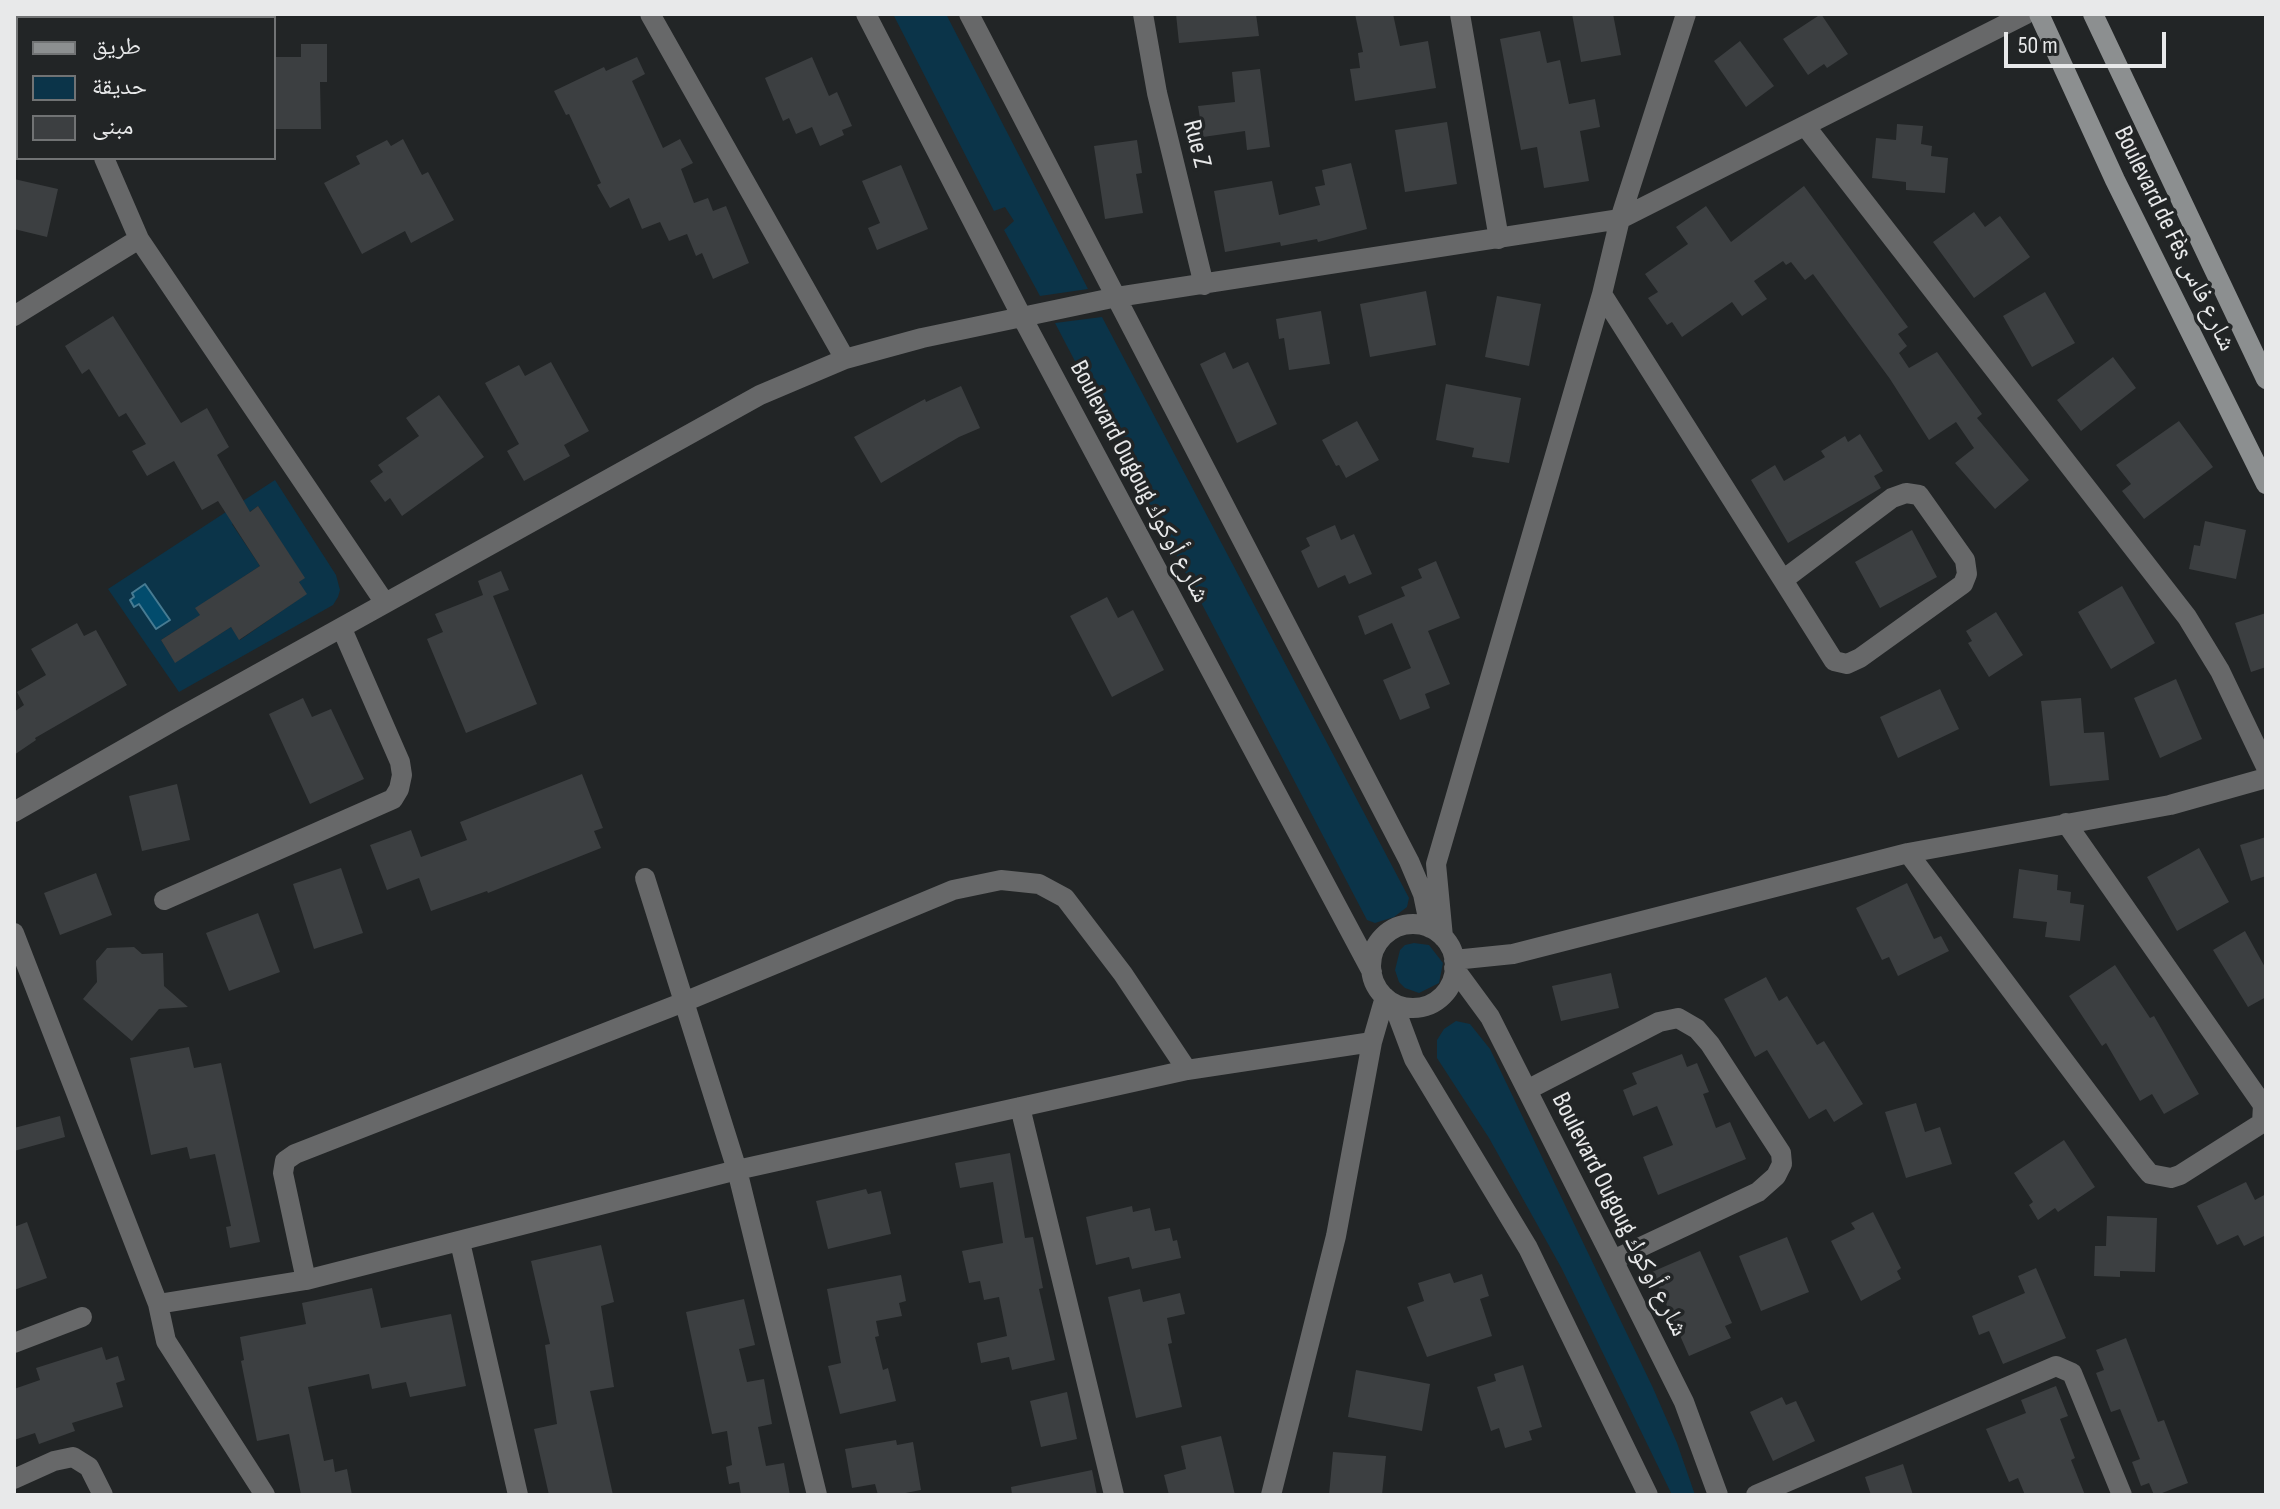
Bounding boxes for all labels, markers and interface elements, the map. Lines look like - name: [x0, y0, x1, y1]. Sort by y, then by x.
- legend: [16, 16, 276, 160]
- scale bar: [2008, 16, 2170, 66]
- text: 50 m: [2018, 31, 2058, 60]
- text: طريق: [92, 32, 141, 61]
- text: حديقة: [92, 72, 147, 101]
- text: مبنى: [92, 112, 133, 141]
- street label: Rue Z: [1175, 117, 1217, 171]
- street label: Boulevard de Fès شارع فاس: [2106, 121, 2242, 357]
- street label: Boulevard Ougoug شارع أوكوك: [1062, 356, 1216, 608]
- street label: Boulevard Ougoug شارع أوكوك: [1544, 1088, 1694, 1342]

